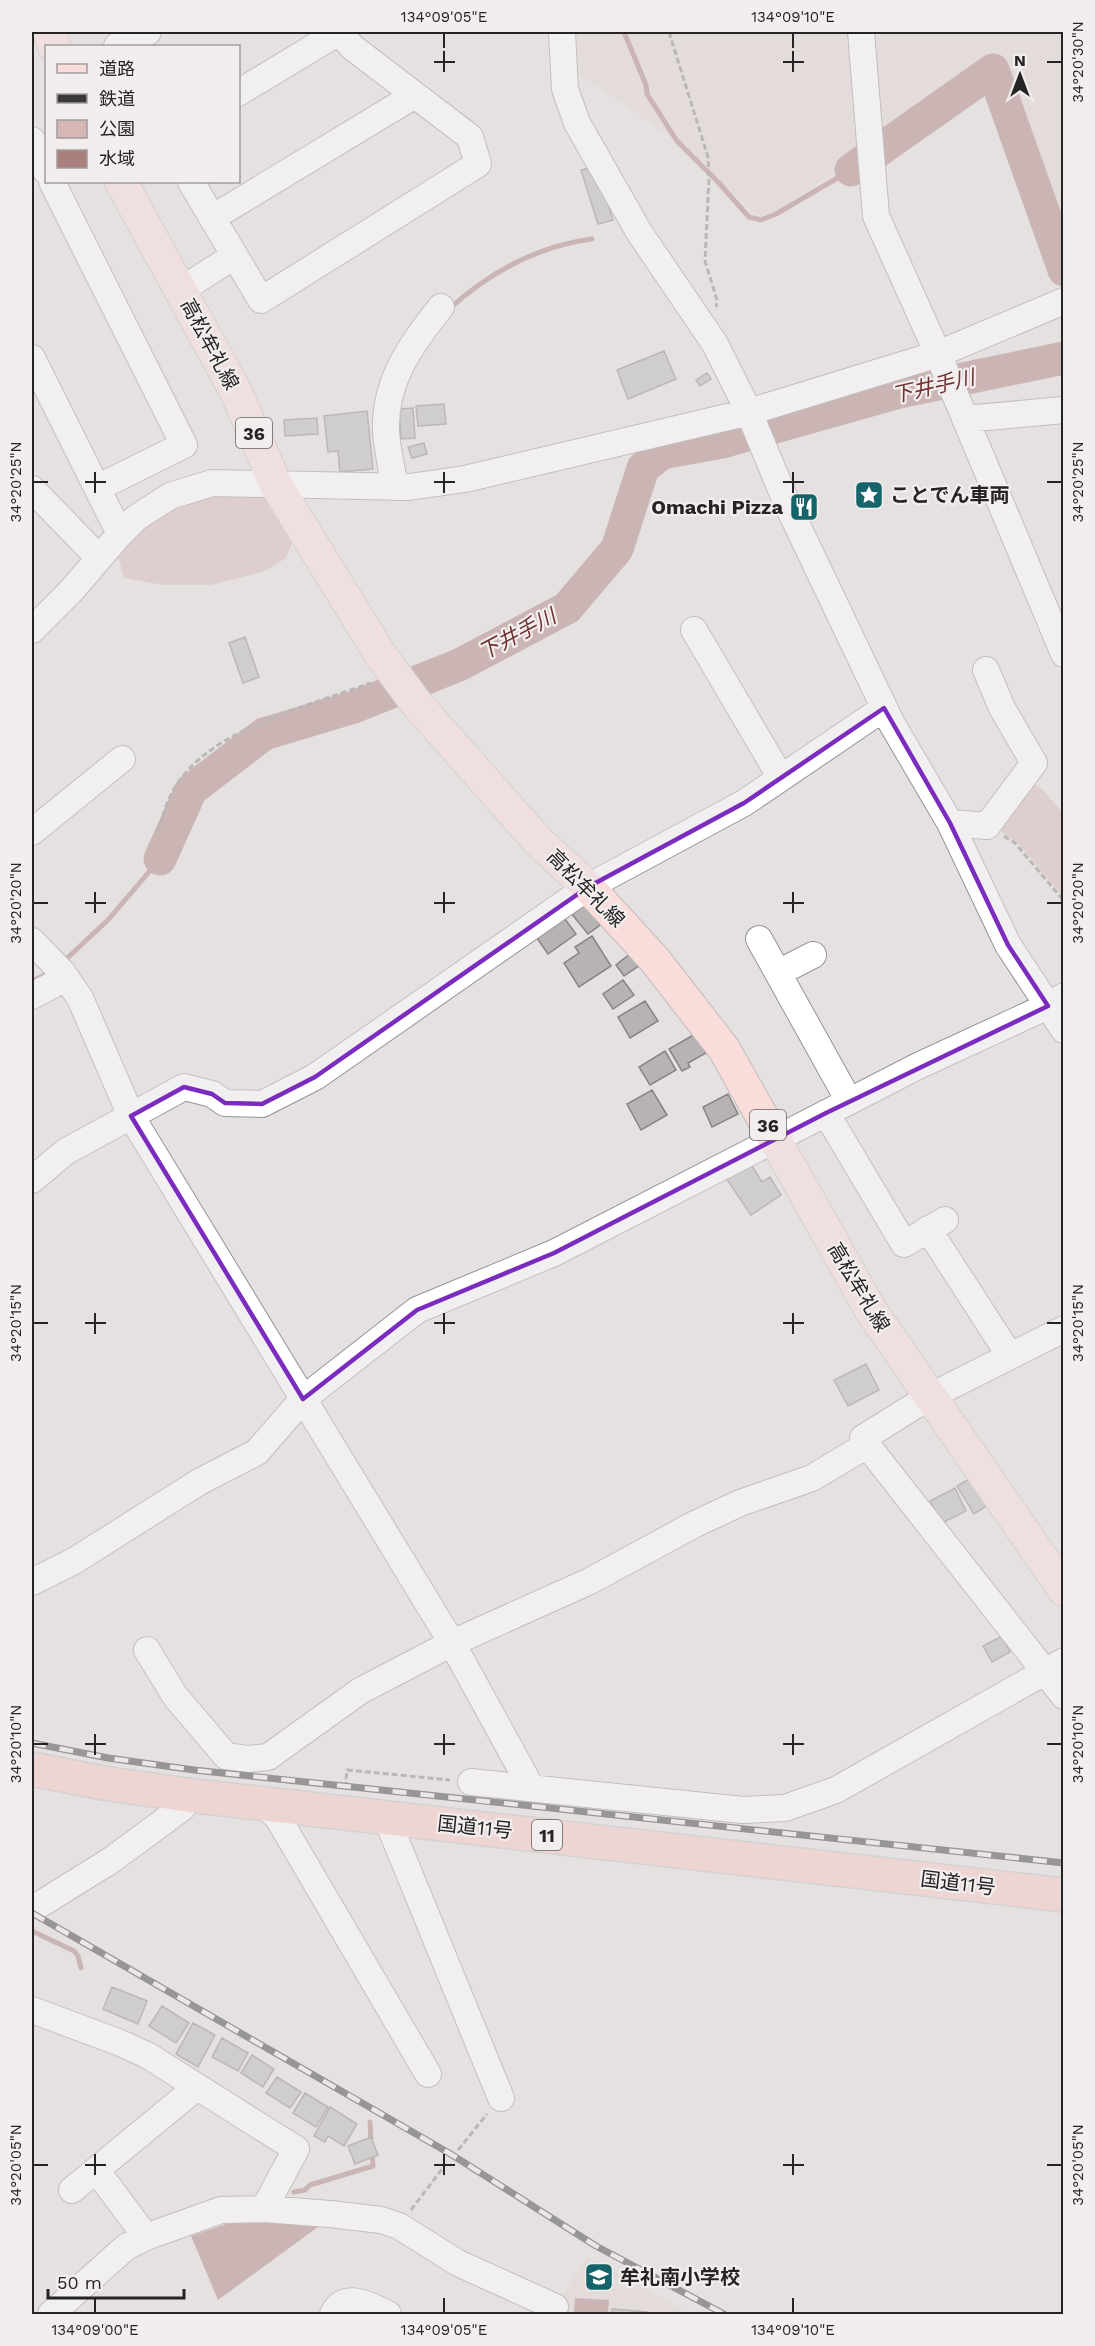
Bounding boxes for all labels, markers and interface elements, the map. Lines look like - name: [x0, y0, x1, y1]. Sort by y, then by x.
- text: 134°09'05"E: [401, 8, 487, 26]
- text: 134°09'10"E: [751, 8, 835, 26]
- text: 34°20'30"N: [1069, 21, 1087, 103]
- legend: [45, 45, 240, 183]
- north arrow: [990, 45, 1050, 105]
- text: N: [1014, 51, 1026, 70]
- text: 道路: [99, 58, 135, 79]
- text: 鉄道: [99, 88, 135, 109]
- text: 公園: [99, 118, 135, 139]
- text: 水域: [99, 148, 135, 169]
- street label: 高松牟礼線: [176, 294, 244, 394]
- water label: 下井手川: [889, 364, 979, 408]
- road number: 36: [236, 418, 272, 448]
- text: 34°20'25"N: [7, 442, 25, 522]
- text: 34°20'25"N: [1069, 442, 1087, 522]
- place icon: ことでん車両: [853, 479, 885, 511]
- place label: ことでん車両: [890, 483, 1009, 507]
- restaurant icon: Omachi Pizza: [788, 491, 820, 523]
- place label: Omachi Pizza: [651, 495, 783, 519]
- water label: 下井手川: [474, 602, 562, 665]
- street label: 高松牟礼線: [542, 844, 630, 932]
- text: 34°20'20"N: [7, 862, 25, 944]
- text: 34°20'20"N: [1069, 862, 1087, 944]
- road number: 36: [750, 1110, 786, 1140]
- street label: 高松牟礼線: [823, 1238, 895, 1336]
- text: 34°20'15"N: [7, 1284, 25, 1362]
- text: 34°20'15"N: [1069, 1284, 1087, 1362]
- text: 34°20'10"N: [7, 1705, 25, 1783]
- text: 34°20'10"N: [1069, 1705, 1087, 1783]
- street label: 国道11号: [436, 1811, 514, 1843]
- road number: 11: [532, 1820, 562, 1850]
- street label: 国道11号: [919, 1866, 997, 1900]
- text: 34°20'05"N: [7, 2124, 25, 2206]
- text: 34°20'05"N: [1069, 2124, 1087, 2206]
- school or university icon: 牟礼南小学校: [583, 2261, 615, 2293]
- scale bar: [48, 2262, 184, 2300]
- place label: 牟礼南小学校: [620, 2265, 740, 2289]
- text: 50 m: [57, 2272, 102, 2293]
- text: 134°09'00"E: [51, 2321, 139, 2339]
- text: 134°09'05"E: [401, 2321, 487, 2339]
- text: 134°09'10"E: [751, 2321, 835, 2339]

